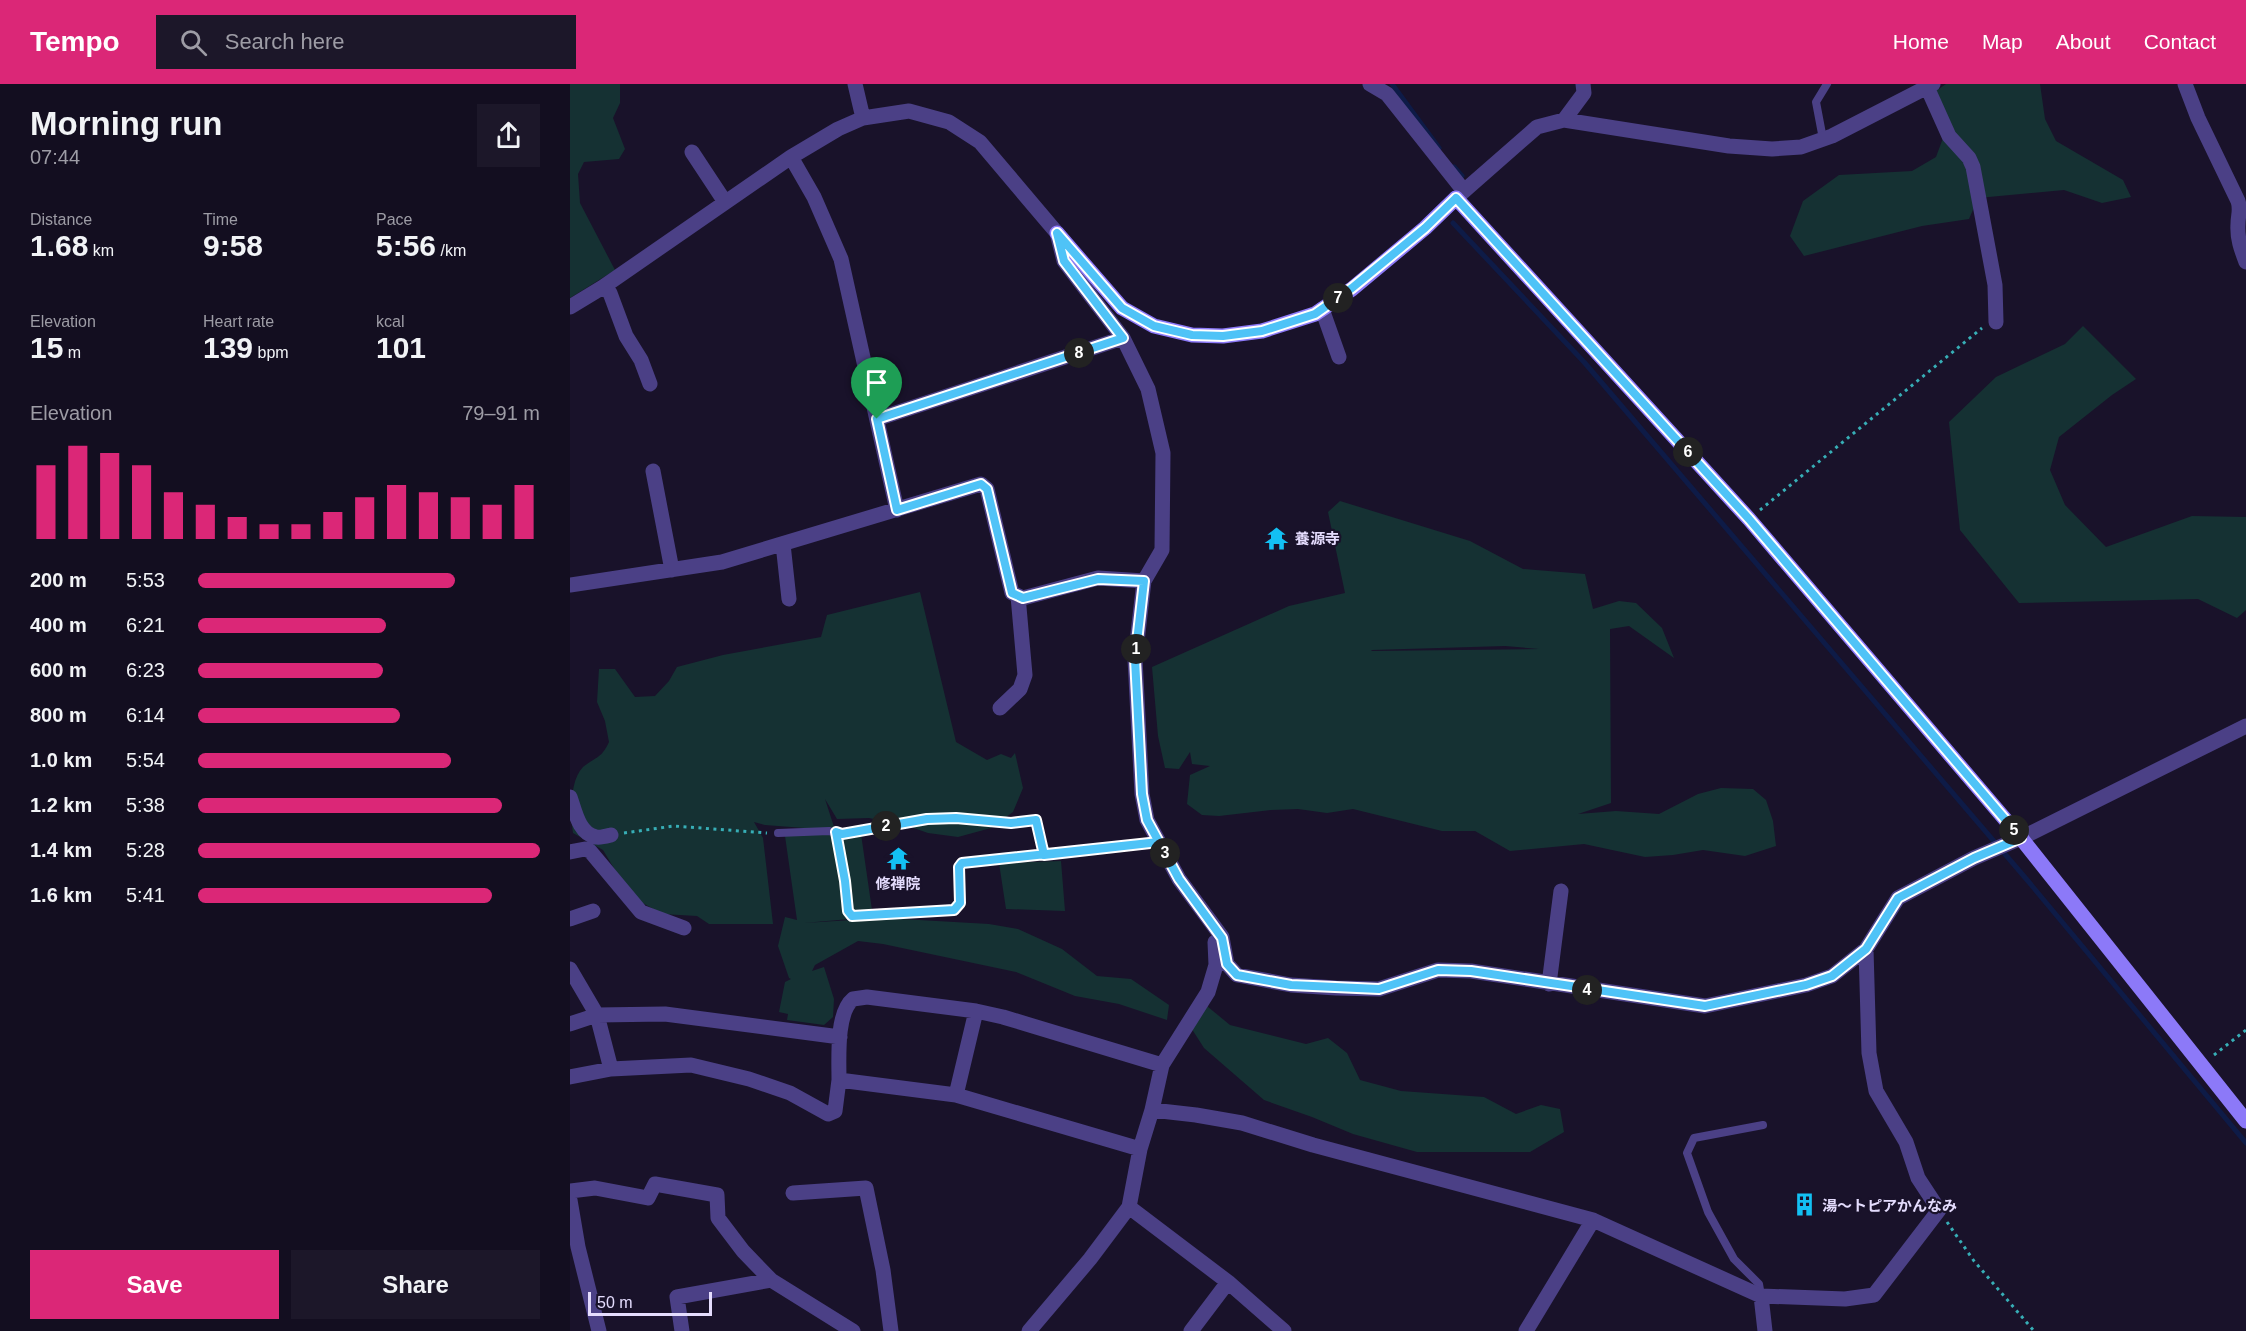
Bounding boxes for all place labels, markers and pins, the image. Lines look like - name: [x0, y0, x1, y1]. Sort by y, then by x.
- pin: 7: [1323, 283, 1353, 313]
- pin: 8: [1064, 338, 1094, 368]
- pin: [851, 357, 902, 419]
- pin: 6: [1673, 437, 1703, 467]
- temple icon: 養源寺: [1264, 525, 1290, 551]
- place label: 養源寺: [1295, 530, 1340, 547]
- pin: 1: [1121, 634, 1151, 664]
- pin: 2: [871, 811, 901, 841]
- pin: 5: [1999, 815, 2029, 845]
- pin: 3: [1150, 838, 1180, 868]
- temple icon: 修禅院: [885, 846, 911, 872]
- place label: 修禅院: [875, 875, 921, 892]
- pin: 4: [1572, 975, 1602, 1005]
- building icon: 湯～トピアかんなみ: [1791, 1192, 1817, 1218]
- place label: 湯～トピアかんなみ: [1822, 1197, 1957, 1214]

